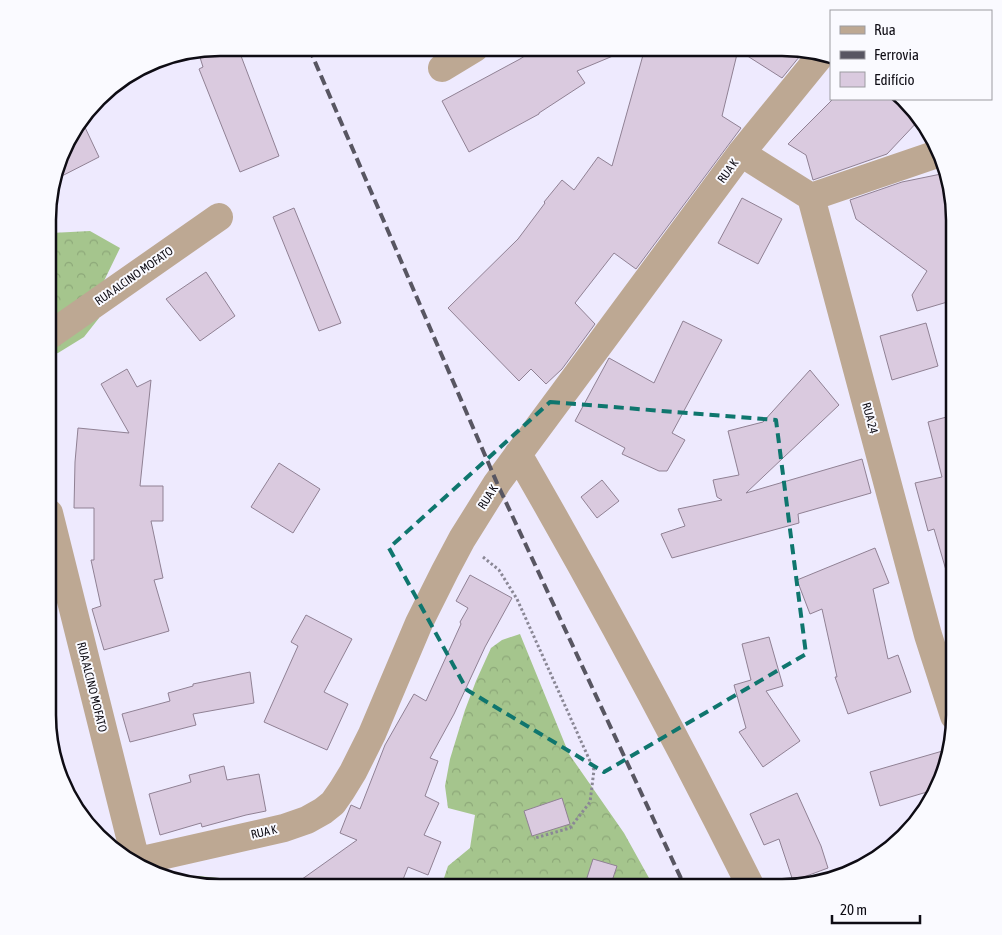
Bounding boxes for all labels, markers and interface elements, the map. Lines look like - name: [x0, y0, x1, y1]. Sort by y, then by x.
- legend: [830, 10, 992, 100]
- text: Rua: [874, 21, 896, 38]
- text: Ferrovia: [874, 46, 919, 63]
- text: Edifício: [874, 71, 915, 88]
- street label: RUA K: [715, 156, 742, 186]
- street label: RUA ALCINO MOFATO: [92, 244, 176, 308]
- street label: RUA 24: [859, 401, 881, 436]
- street label: RUA K: [475, 482, 501, 512]
- street label: RUA ALCINO MOFATO: [74, 641, 110, 733]
- street label: RUA K: [250, 822, 279, 842]
- scale bar: [832, 892, 920, 924]
- text: 20 m: [840, 901, 867, 918]

